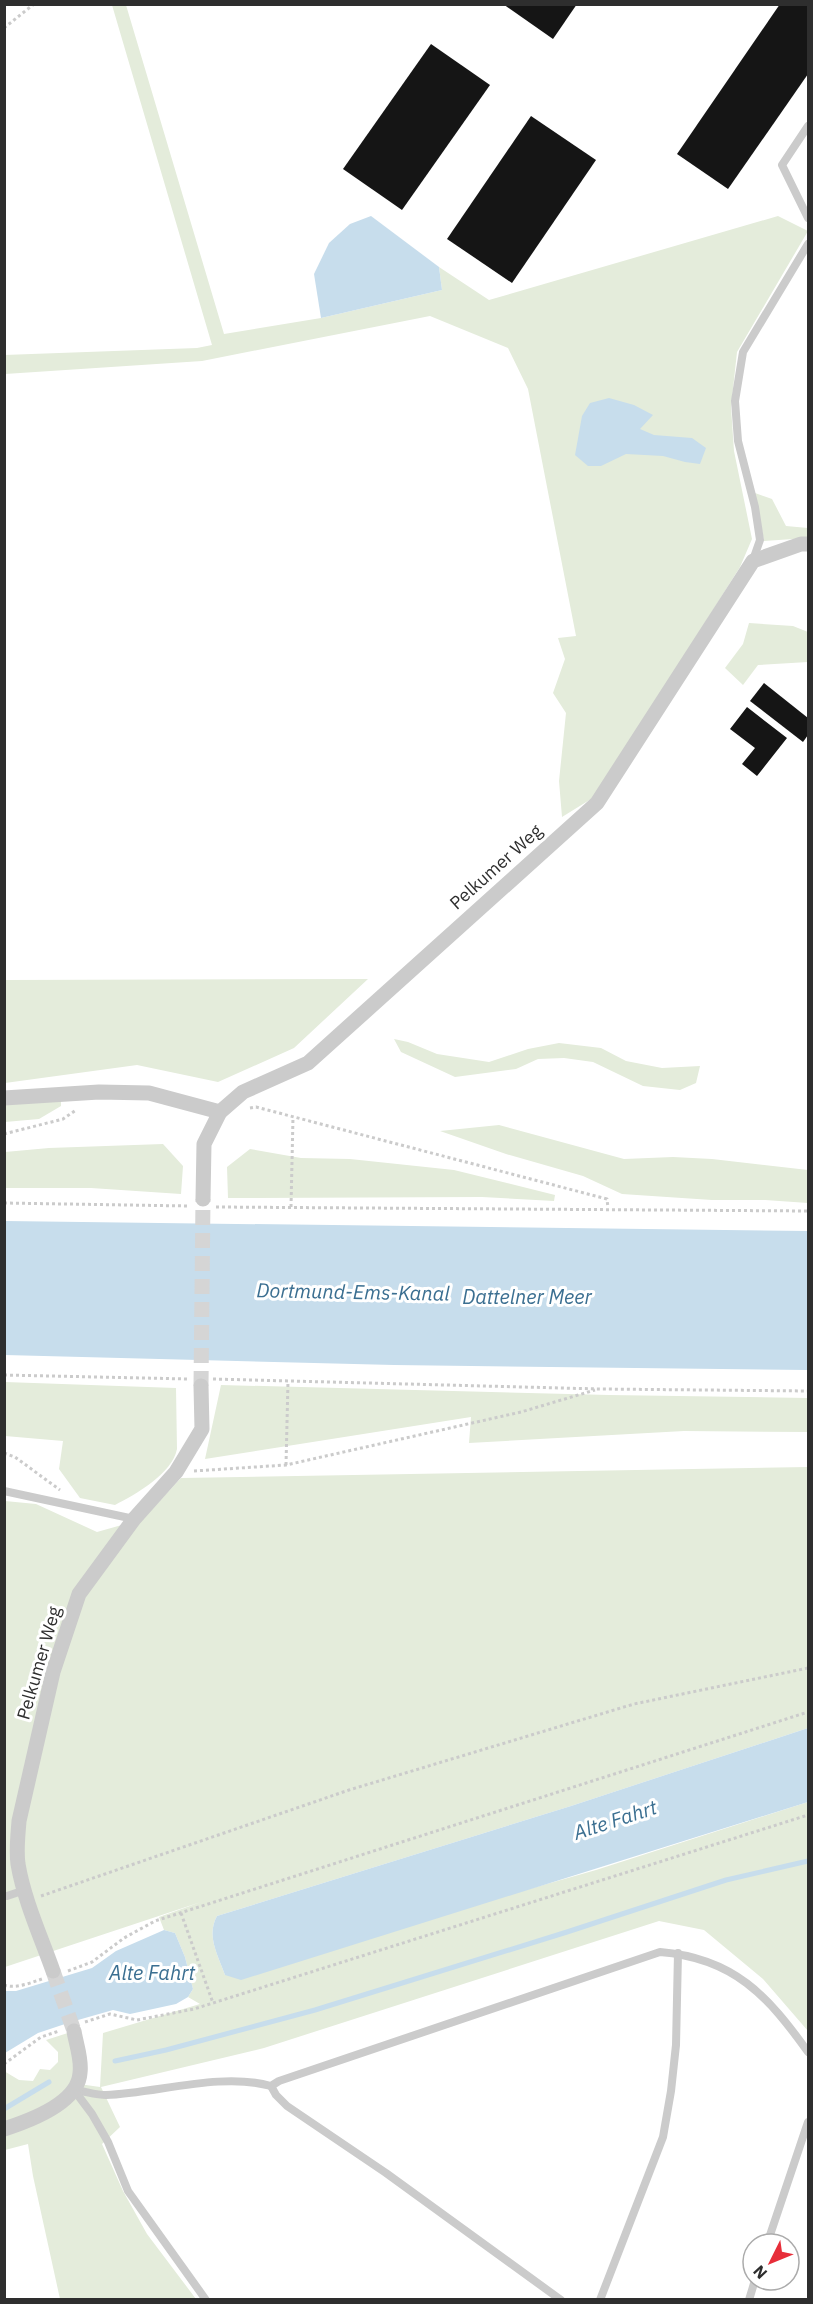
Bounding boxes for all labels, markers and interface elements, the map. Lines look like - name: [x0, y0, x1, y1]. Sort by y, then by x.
- street label: Pelkumer Weg: [445, 819, 547, 914]
- water label: Dortmund-Ems-Kanal: [256, 1276, 451, 1307]
- water label: Dattelner Meer: [462, 1283, 593, 1310]
- street label: Pelkumer Weg: [11, 1603, 66, 1722]
- water label: Alte Fahrt: [569, 1793, 660, 1846]
- water label: Alte Fahrt: [108, 1959, 196, 1986]
- north arrow: [741, 2232, 801, 2292]
- text: N: [749, 2261, 771, 2283]

